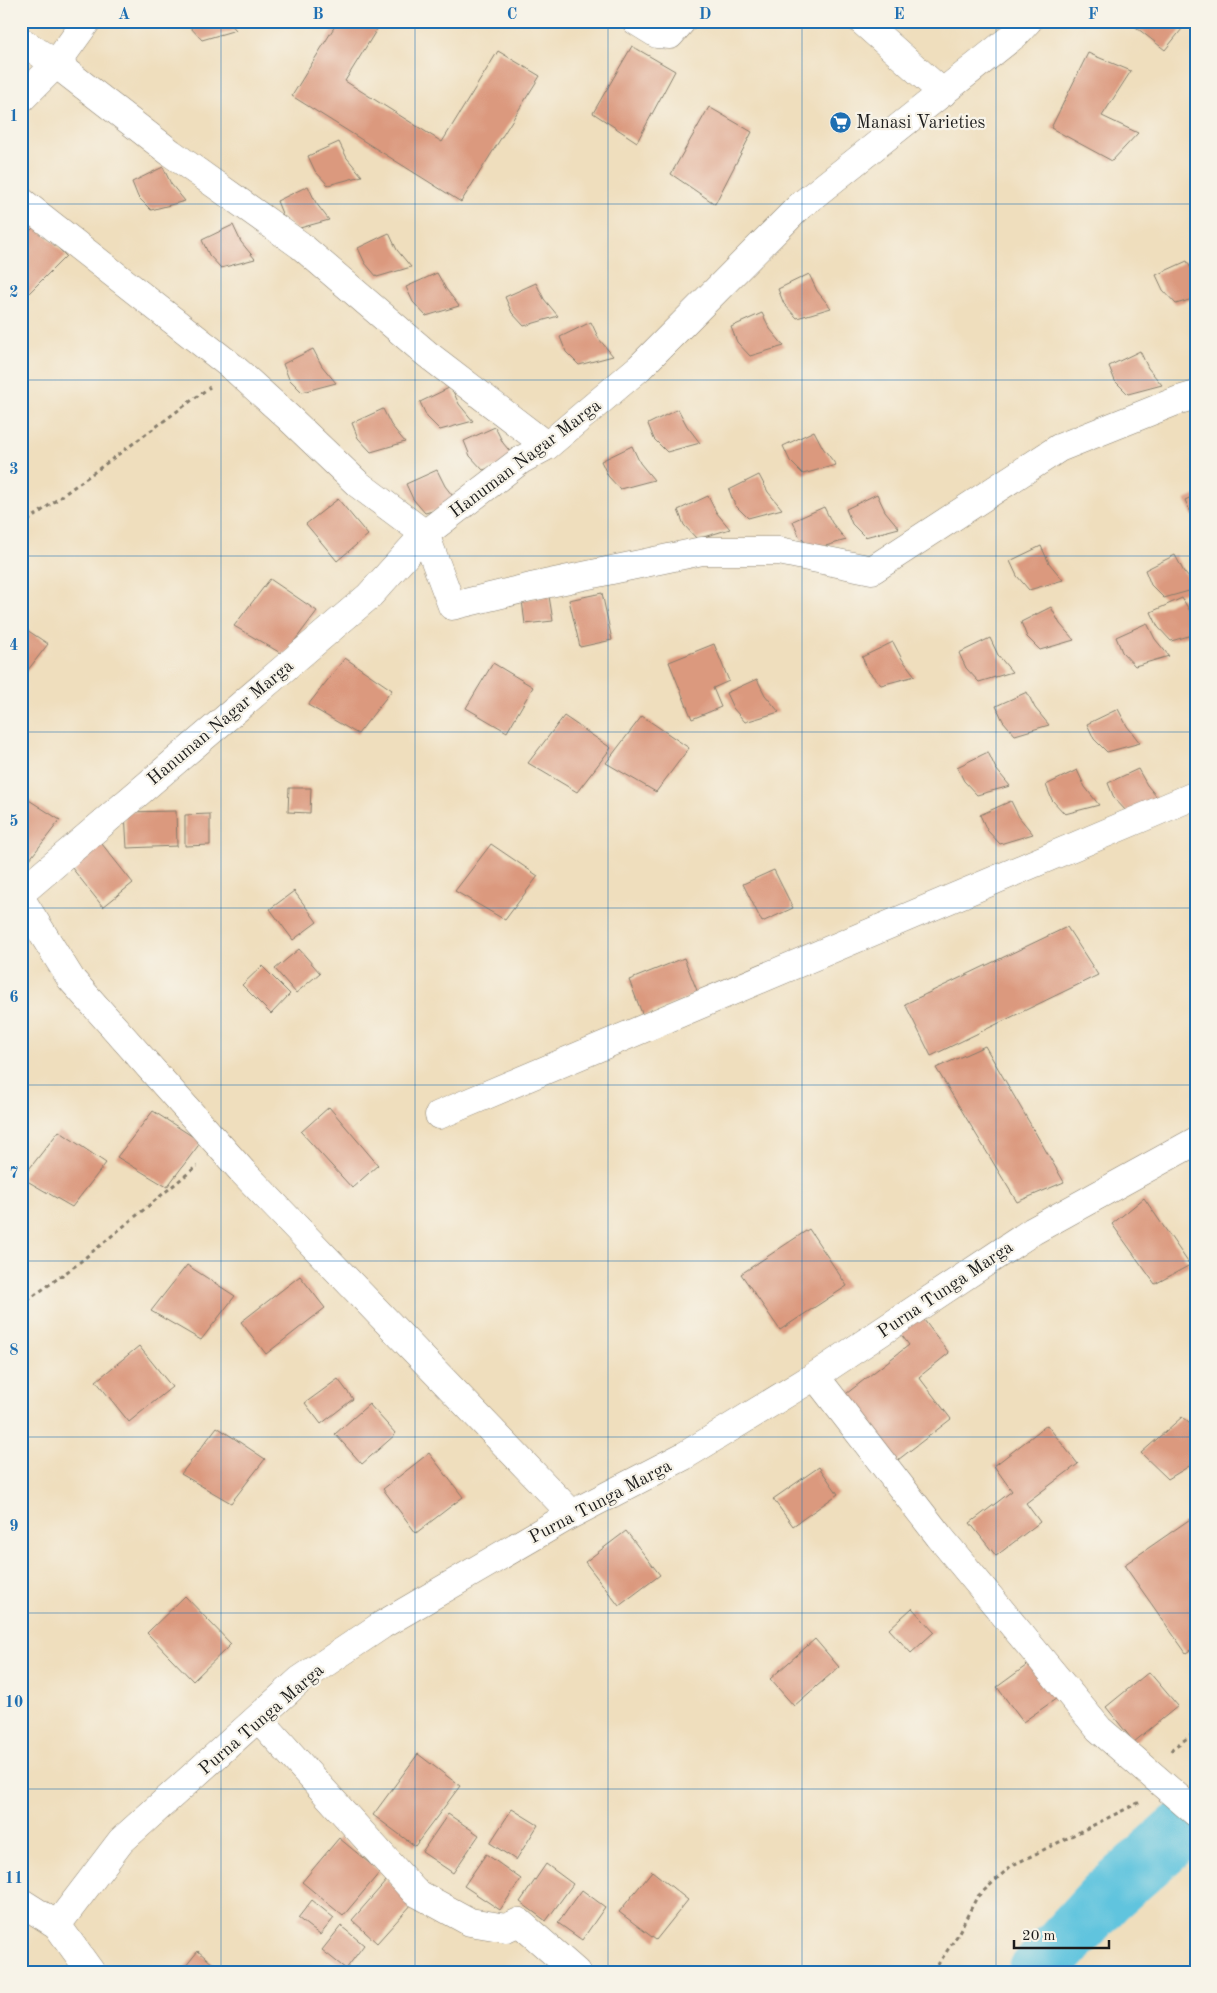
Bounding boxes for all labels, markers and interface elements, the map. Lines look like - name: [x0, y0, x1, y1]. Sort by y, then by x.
- text: A: [118, 7, 130, 23]
- text: B: [312, 7, 324, 23]
- text: C: [507, 7, 517, 23]
- text: D: [699, 7, 711, 23]
- text: E: [893, 7, 905, 23]
- text: F: [1088, 7, 1099, 23]
- text: 1: [9, 109, 19, 125]
- supermarket icon: Manasi Varieties: [828, 110, 852, 134]
- place label: Manasi Varieties: [856, 114, 986, 132]
- text: 2: [9, 285, 19, 301]
- street label: Hanuman Nagar Marga: [447, 396, 605, 521]
- text: 3: [9, 462, 19, 478]
- text: 4: [9, 638, 19, 654]
- street label: Hanuman Nagar Marga: [144, 657, 297, 789]
- text: 5: [9, 814, 19, 830]
- text: 6: [9, 990, 19, 1006]
- text: 7: [9, 1166, 19, 1182]
- street label: Purna Tunga Marga: [875, 1238, 1016, 1342]
- text: 8: [9, 1343, 19, 1359]
- street label: Purna Tunga Marga: [526, 1457, 675, 1547]
- text: 9: [9, 1519, 19, 1535]
- street label: Purna Tunga Marga: [196, 1661, 328, 1779]
- text: 10: [5, 1695, 23, 1711]
- text: 11: [5, 1871, 23, 1887]
- scale bar: [1014, 1918, 1110, 1950]
- text: 20 m: [1022, 1929, 1056, 1944]

